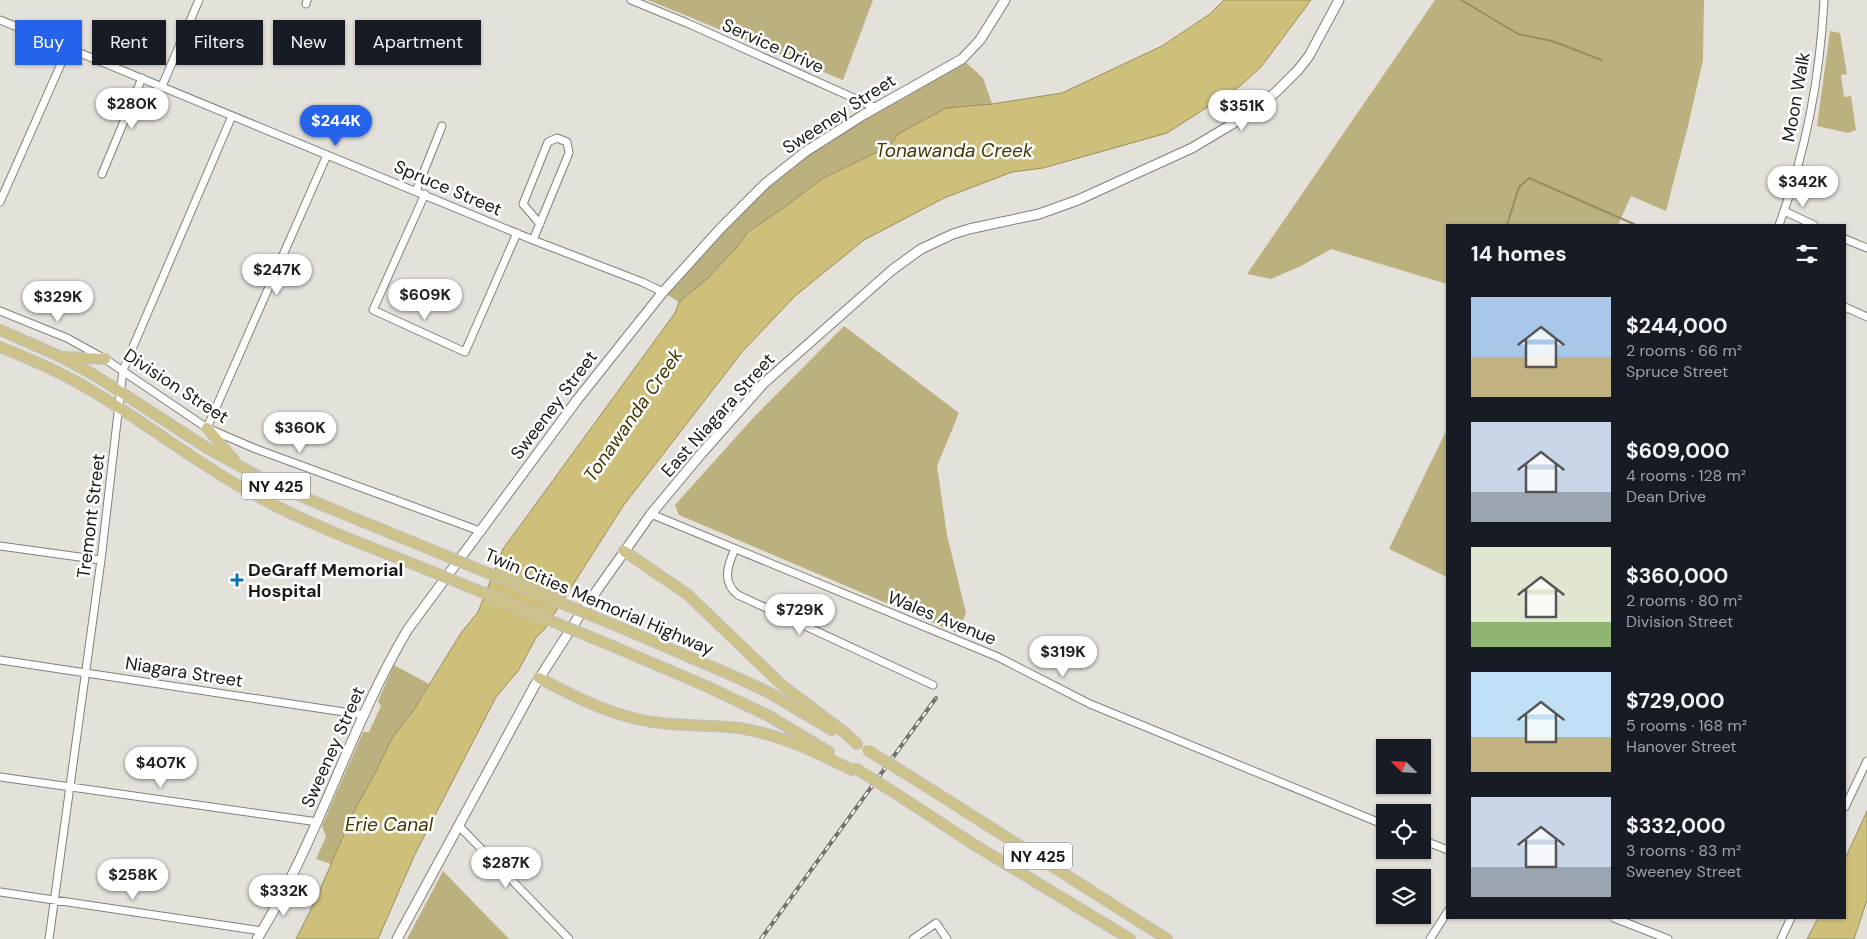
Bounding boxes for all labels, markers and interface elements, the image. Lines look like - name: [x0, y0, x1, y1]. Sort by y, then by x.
- street label: Service Drive: [718, 13, 828, 79]
- chip: Buy: [15, 20, 82, 65]
- chip: Rent: [92, 20, 166, 65]
- chip: Filters: [176, 20, 263, 65]
- chip: New: [273, 20, 345, 65]
- chip: Apartment: [355, 20, 481, 65]
- street label: Moon Walk: [1776, 50, 1816, 144]
- street label: Sweeney Street: [778, 68, 900, 160]
- pin: $280K: [97, 88, 167, 130]
- pin: $351K: [1207, 90, 1277, 132]
- text: $280K: [107, 93, 157, 114]
- text: $351K: [1219, 95, 1265, 116]
- pin: $244K: [301, 104, 371, 147]
- text: $244K: [311, 110, 361, 131]
- water label: Tonawanda Creek: [875, 138, 1033, 163]
- street label: Spruce Street: [390, 154, 506, 222]
- pin: $342K: [1768, 166, 1838, 208]
- text: $342K: [1778, 171, 1828, 192]
- text: 14 homes: [1471, 240, 1567, 268]
- icon: filters: [1793, 240, 1821, 268]
- pin: $247K: [242, 254, 312, 296]
- text: $247K: [253, 259, 301, 280]
- pin: $609K: [390, 278, 460, 321]
- pin: $329K: [23, 280, 93, 323]
- text: $609K: [399, 284, 451, 305]
- text: $329K: [33, 286, 83, 307]
- text: $244,000: [1626, 312, 1727, 340]
- icon: home: [1511, 317, 1571, 377]
- text: 2 rooms · 66 m²: [1626, 340, 1742, 361]
- street label: Division Street: [119, 343, 233, 429]
- water label: Tonawanda Creek: [578, 343, 688, 487]
- street label: Sweeney Street: [505, 346, 603, 464]
- street label: East Niagara Street: [656, 348, 780, 482]
- text: Spruce Street: [1626, 361, 1728, 382]
- pin: $360K: [265, 412, 335, 454]
- text: $360K: [274, 417, 326, 438]
- text: $609,000: [1626, 437, 1730, 465]
- icon: home: [1511, 442, 1571, 502]
- street label: Tremont Street: [71, 452, 111, 580]
- text: 4 rooms · 128 m²: [1626, 465, 1746, 486]
- road number: NY 425: [242, 472, 310, 500]
- text: Dean Drive: [1626, 486, 1706, 507]
- street label: Twin Cities Memorial Highway: [481, 543, 717, 661]
- place label: DeGraff Memorial Hospital: [248, 558, 403, 603]
- text: $360,000: [1626, 562, 1728, 590]
- icon: home: [1511, 567, 1571, 627]
- marker: DeGraff Memorial Hospital: [230, 573, 244, 587]
- street label: Wales Avenue: [884, 585, 1000, 651]
- text: 2 rooms · 80 m²: [1626, 590, 1743, 611]
- pin: $729K: [765, 594, 835, 636]
- text: $729K: [776, 599, 824, 620]
- text: Division Street: [1626, 611, 1733, 632]
- pin: $319K: [1028, 636, 1098, 678]
- text: $319K: [1040, 641, 1086, 662]
- street label: Niagara Street: [124, 651, 244, 693]
- street label: Sweeney Street: [296, 683, 370, 811]
- text: $729,000: [1626, 687, 1725, 715]
- icon: home: [1511, 692, 1571, 752]
- text: 5 rooms · 168 m²: [1626, 715, 1747, 736]
- text: Hanover Street: [1626, 736, 1737, 757]
- north arrow: [1376, 739, 1431, 794]
- map controls: [1376, 739, 1431, 924]
- pin: $407K: [126, 746, 196, 789]
- text: $407K: [136, 752, 186, 773]
- button: locate: [1376, 804, 1431, 859]
- water label: Erie Canal: [345, 812, 434, 837]
- text: $332,000: [1626, 812, 1726, 840]
- icon: home: [1511, 817, 1571, 877]
- text: 3 rooms · 83 m²: [1626, 840, 1741, 861]
- road number: NY 425: [1004, 842, 1072, 869]
- pin: $287K: [471, 846, 541, 889]
- text: $287K: [482, 852, 530, 873]
- pin: $258K: [98, 858, 168, 901]
- text: Sweeney Street: [1626, 861, 1742, 882]
- text: $258K: [108, 864, 158, 885]
- button: layers: [1376, 869, 1431, 924]
- pin: $332K: [249, 874, 319, 917]
- text: $332K: [260, 880, 308, 901]

